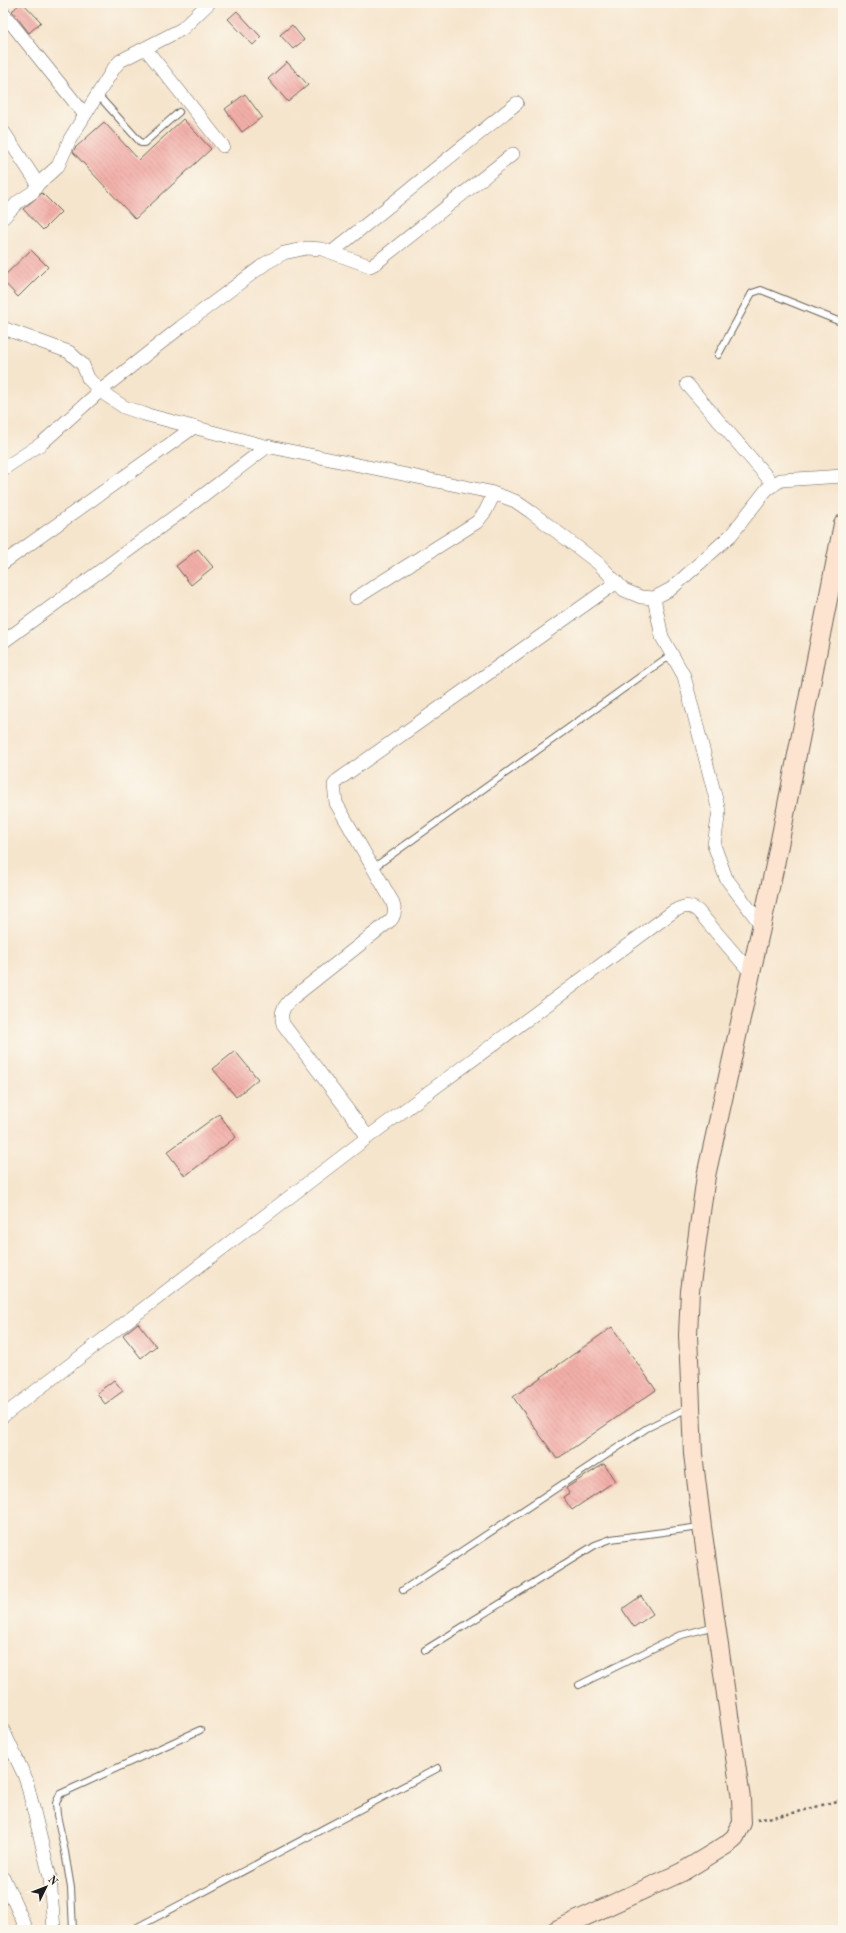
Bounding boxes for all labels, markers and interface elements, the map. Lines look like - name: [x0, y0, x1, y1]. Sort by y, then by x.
- north arrow: [26, 1867, 66, 1907]
- text: N: [45, 1874, 60, 1888]

